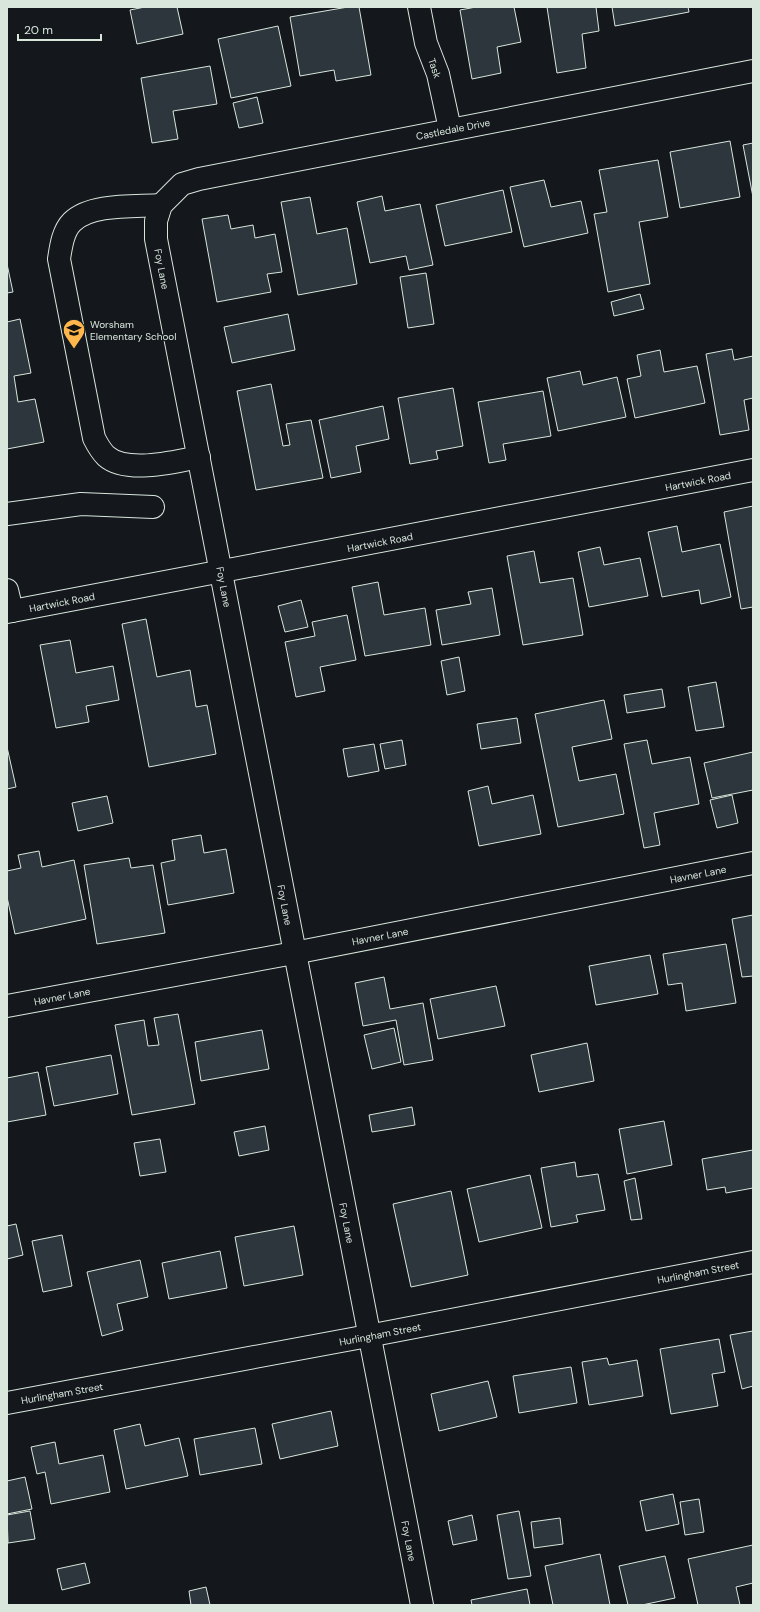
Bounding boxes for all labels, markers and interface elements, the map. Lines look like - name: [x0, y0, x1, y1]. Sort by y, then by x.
- scale bar: [18, 16, 101, 42]
- text: 20 m: [24, 22, 53, 38]
- street label: Task: [425, 56, 444, 80]
- street label: Castledale Drive: [415, 116, 492, 143]
- street label: Foy Lane: [151, 248, 172, 291]
- school or university icon: Worsham Elementary School: [61, 317, 87, 350]
- place label: Worsham Elementary School: [90, 318, 177, 343]
- street label: Hartwick Road: [664, 469, 732, 494]
- street label: Hartwick Road: [346, 530, 414, 555]
- street label: Foy Lane: [213, 566, 234, 609]
- street label: Hartwick Road: [28, 590, 96, 615]
- street label: Havner Lane: [669, 863, 728, 886]
- street label: Foy Lane: [274, 884, 295, 927]
- street label: Havner Lane: [351, 925, 410, 948]
- street label: Havner Lane: [33, 985, 92, 1008]
- street label: Foy Lane: [336, 1202, 357, 1245]
- street label: Hurlingham Street: [656, 1258, 740, 1287]
- street label: Hurlingham Street: [338, 1320, 422, 1349]
- street label: Hurlingham Street: [20, 1380, 104, 1407]
- street label: Foy Lane: [398, 1520, 419, 1563]

